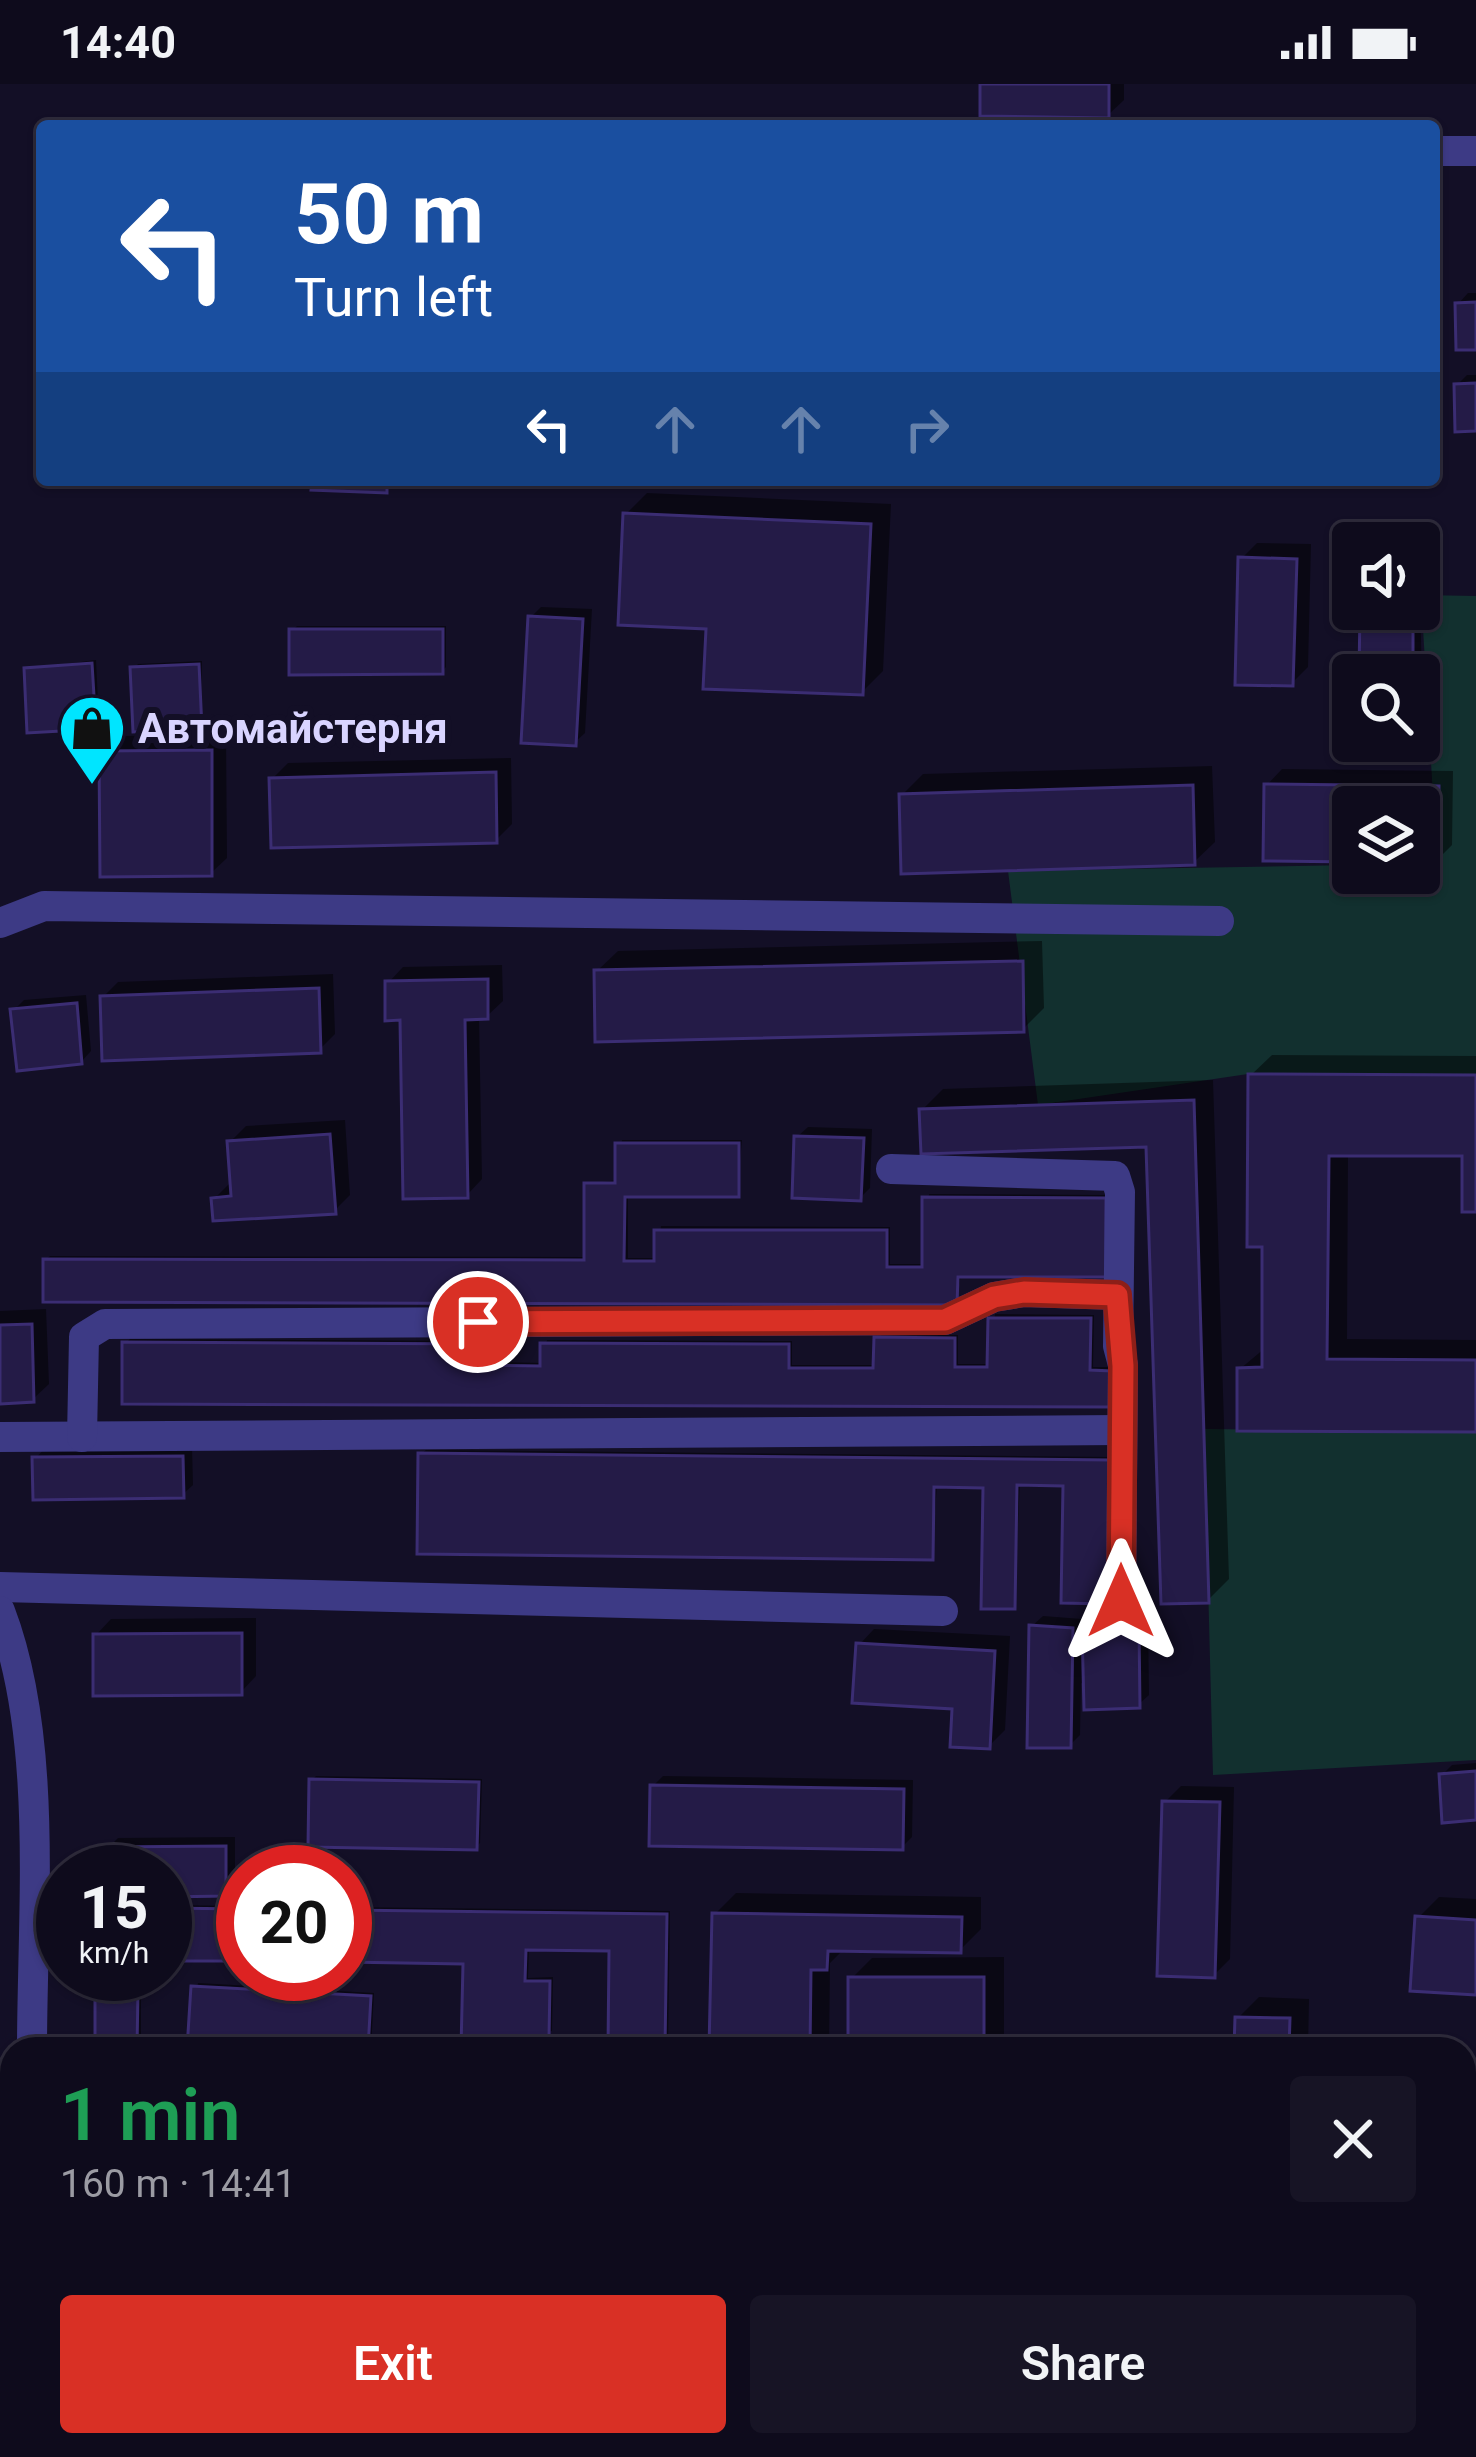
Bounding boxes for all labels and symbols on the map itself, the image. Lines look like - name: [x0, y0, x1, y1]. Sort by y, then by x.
- shop icon: Автомайстерня: [57, 693, 127, 787]
- place label: Автомайстерня: [138, 704, 448, 753]
- pin: [427, 1271, 529, 1373]
- position arrow: [1058, 1538, 1184, 1664]
- speed limit sign: 20: [216, 1845, 372, 2001]

